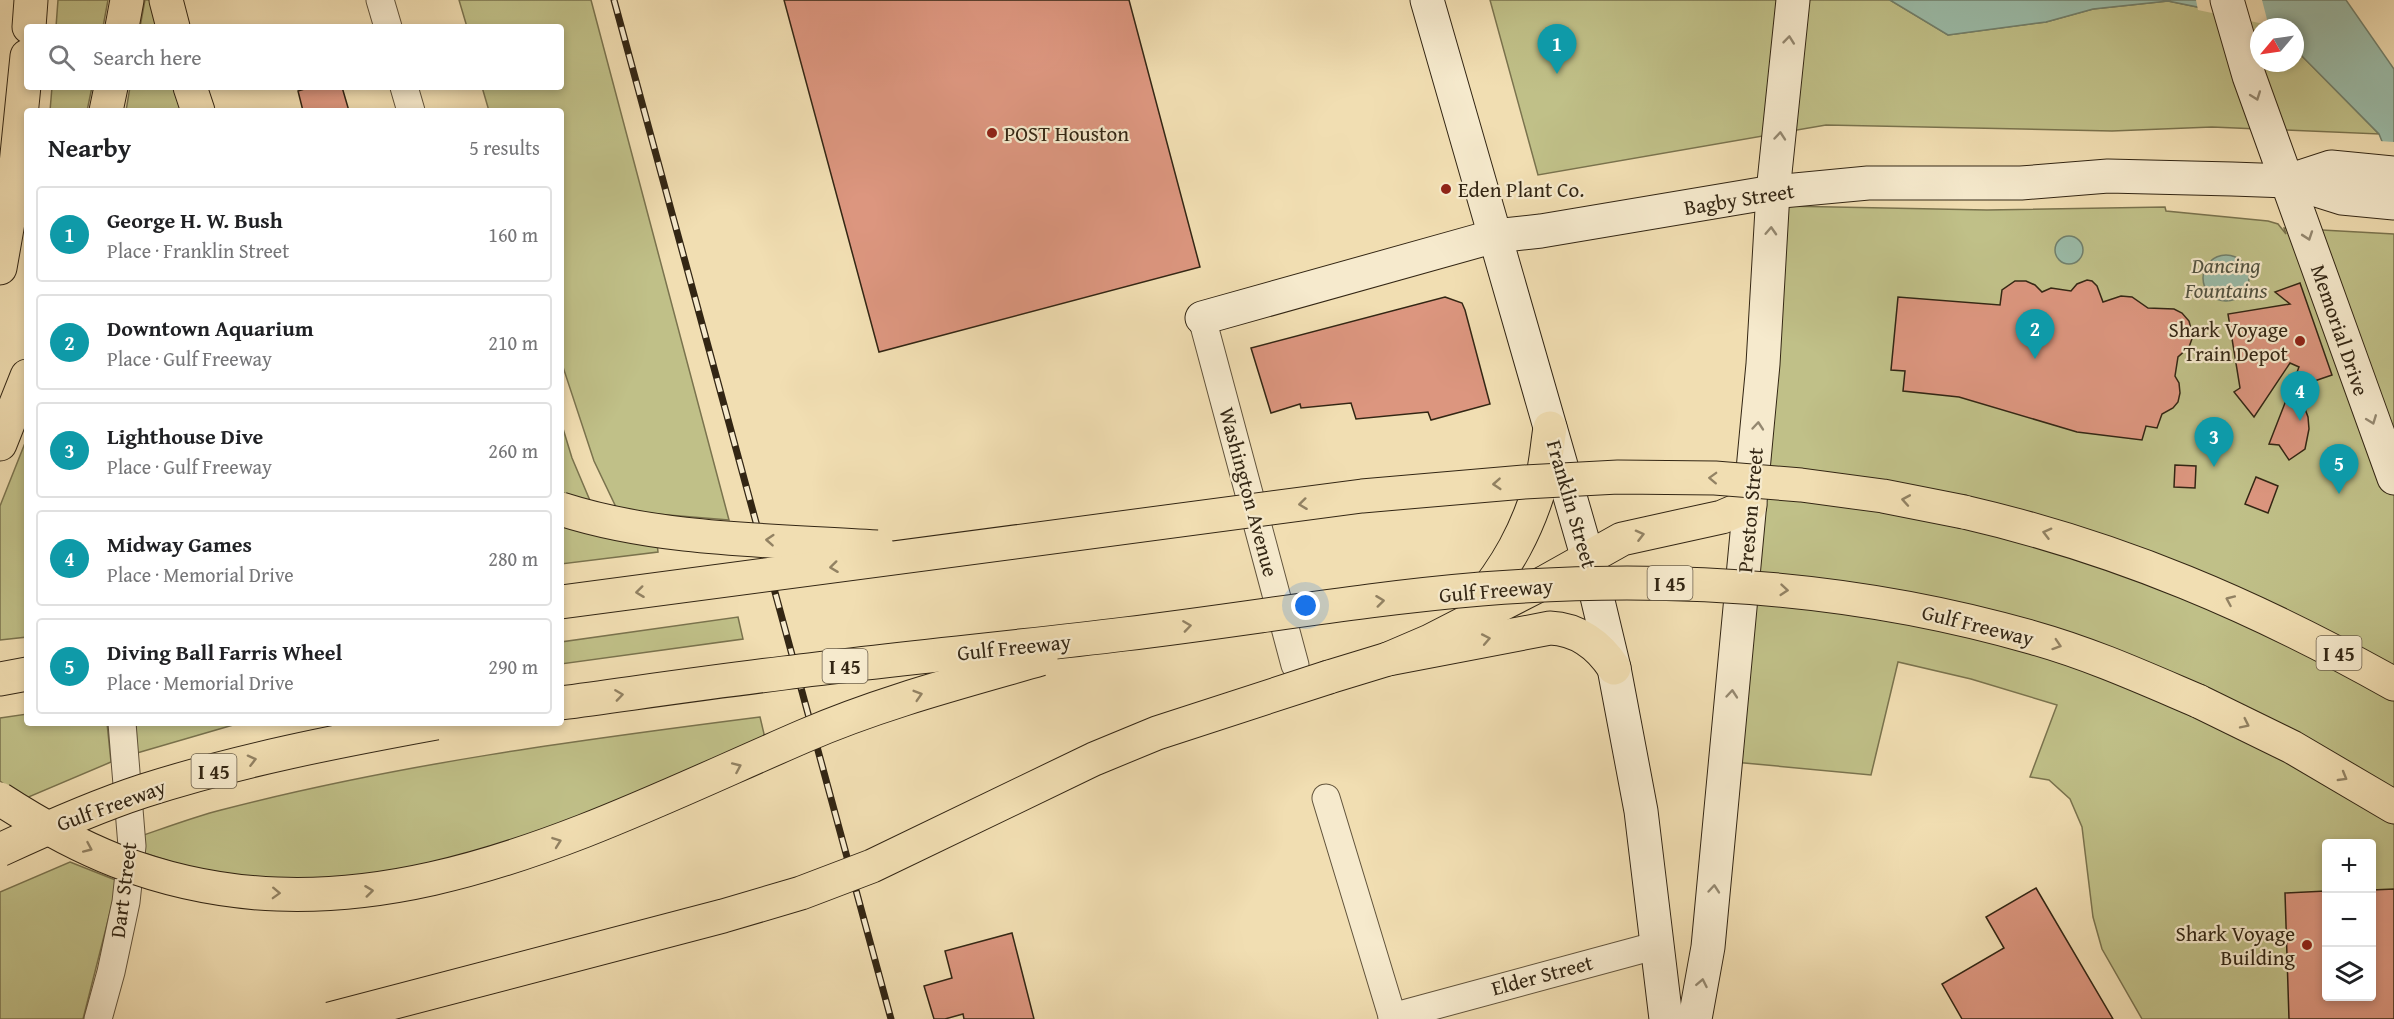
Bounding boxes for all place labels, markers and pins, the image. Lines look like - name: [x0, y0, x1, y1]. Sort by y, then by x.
- pin: 1: [1538, 25, 1576, 74]
- place label: POST Houston: [1004, 118, 1129, 149]
- marker: POST Houston: [985, 126, 999, 140]
- place label: Eden Plant Co.: [1458, 174, 1584, 205]
- marker: Eden Plant Co.: [1439, 182, 1453, 196]
- pin: 2: [2016, 310, 2054, 359]
- place label: Shark Voyage Train Depot: [2168, 314, 2289, 369]
- marker: Shark Voyage Train Depot: [2293, 334, 2307, 348]
- pin: 4: [2280, 372, 2320, 421]
- pin: 3: [2194, 418, 2234, 467]
- pin: 5: [2320, 444, 2358, 494]
- place label: Shark Voyage Building: [2175, 918, 2296, 973]
- marker: Shark Voyage Building: [2300, 938, 2314, 952]

